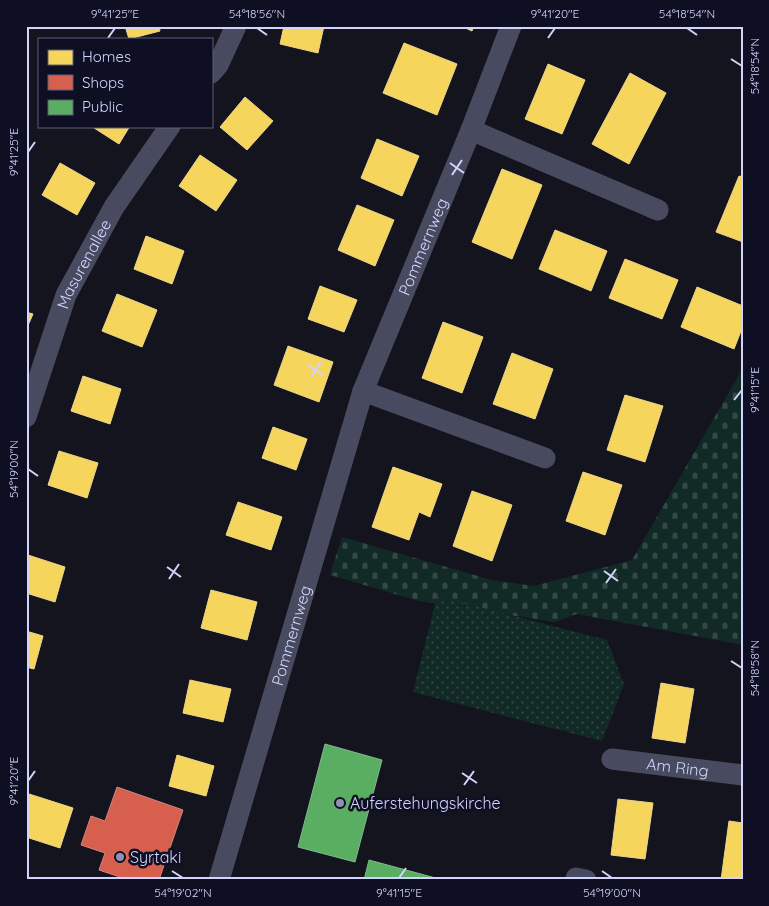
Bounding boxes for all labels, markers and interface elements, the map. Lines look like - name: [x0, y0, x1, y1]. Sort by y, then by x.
- text: 9°41'25"E: [91, 6, 139, 21]
- text: 54°18'56"N: [229, 6, 285, 21]
- text: 9°41'20"E: [531, 6, 580, 21]
- text: 54°18'54"N: [659, 6, 715, 21]
- legend: [38, 38, 212, 128]
- text: 54°18'54"N: [747, 38, 762, 94]
- text: Homes: [82, 47, 131, 66]
- text: Shops: [82, 73, 124, 92]
- text: Public: [82, 97, 123, 116]
- text: 9°41'25"E: [6, 128, 21, 176]
- street label: Pommernweg: [394, 195, 452, 298]
- street label: Masurenallee: [52, 216, 115, 311]
- text: 9°41'15"E: [747, 367, 762, 413]
- text: 54°19'00"N: [6, 440, 21, 498]
- street label: Pommernweg: [267, 583, 315, 688]
- text: 54°18'58"N: [747, 640, 762, 696]
- street label: Am Ring: [645, 753, 710, 781]
- text: 9°41'20"E: [6, 756, 21, 805]
- place label: Auferstehungskirche: [350, 793, 501, 813]
- marker: Auferstehungskirche: [334, 797, 346, 809]
- place label: Syrtaki: [130, 847, 181, 867]
- marker: Syrtaki: [114, 851, 126, 863]
- text: 54°19'02"N: [154, 885, 212, 900]
- text: 9°41'15"E: [376, 885, 422, 900]
- text: 54°19'00"N: [583, 885, 641, 900]

